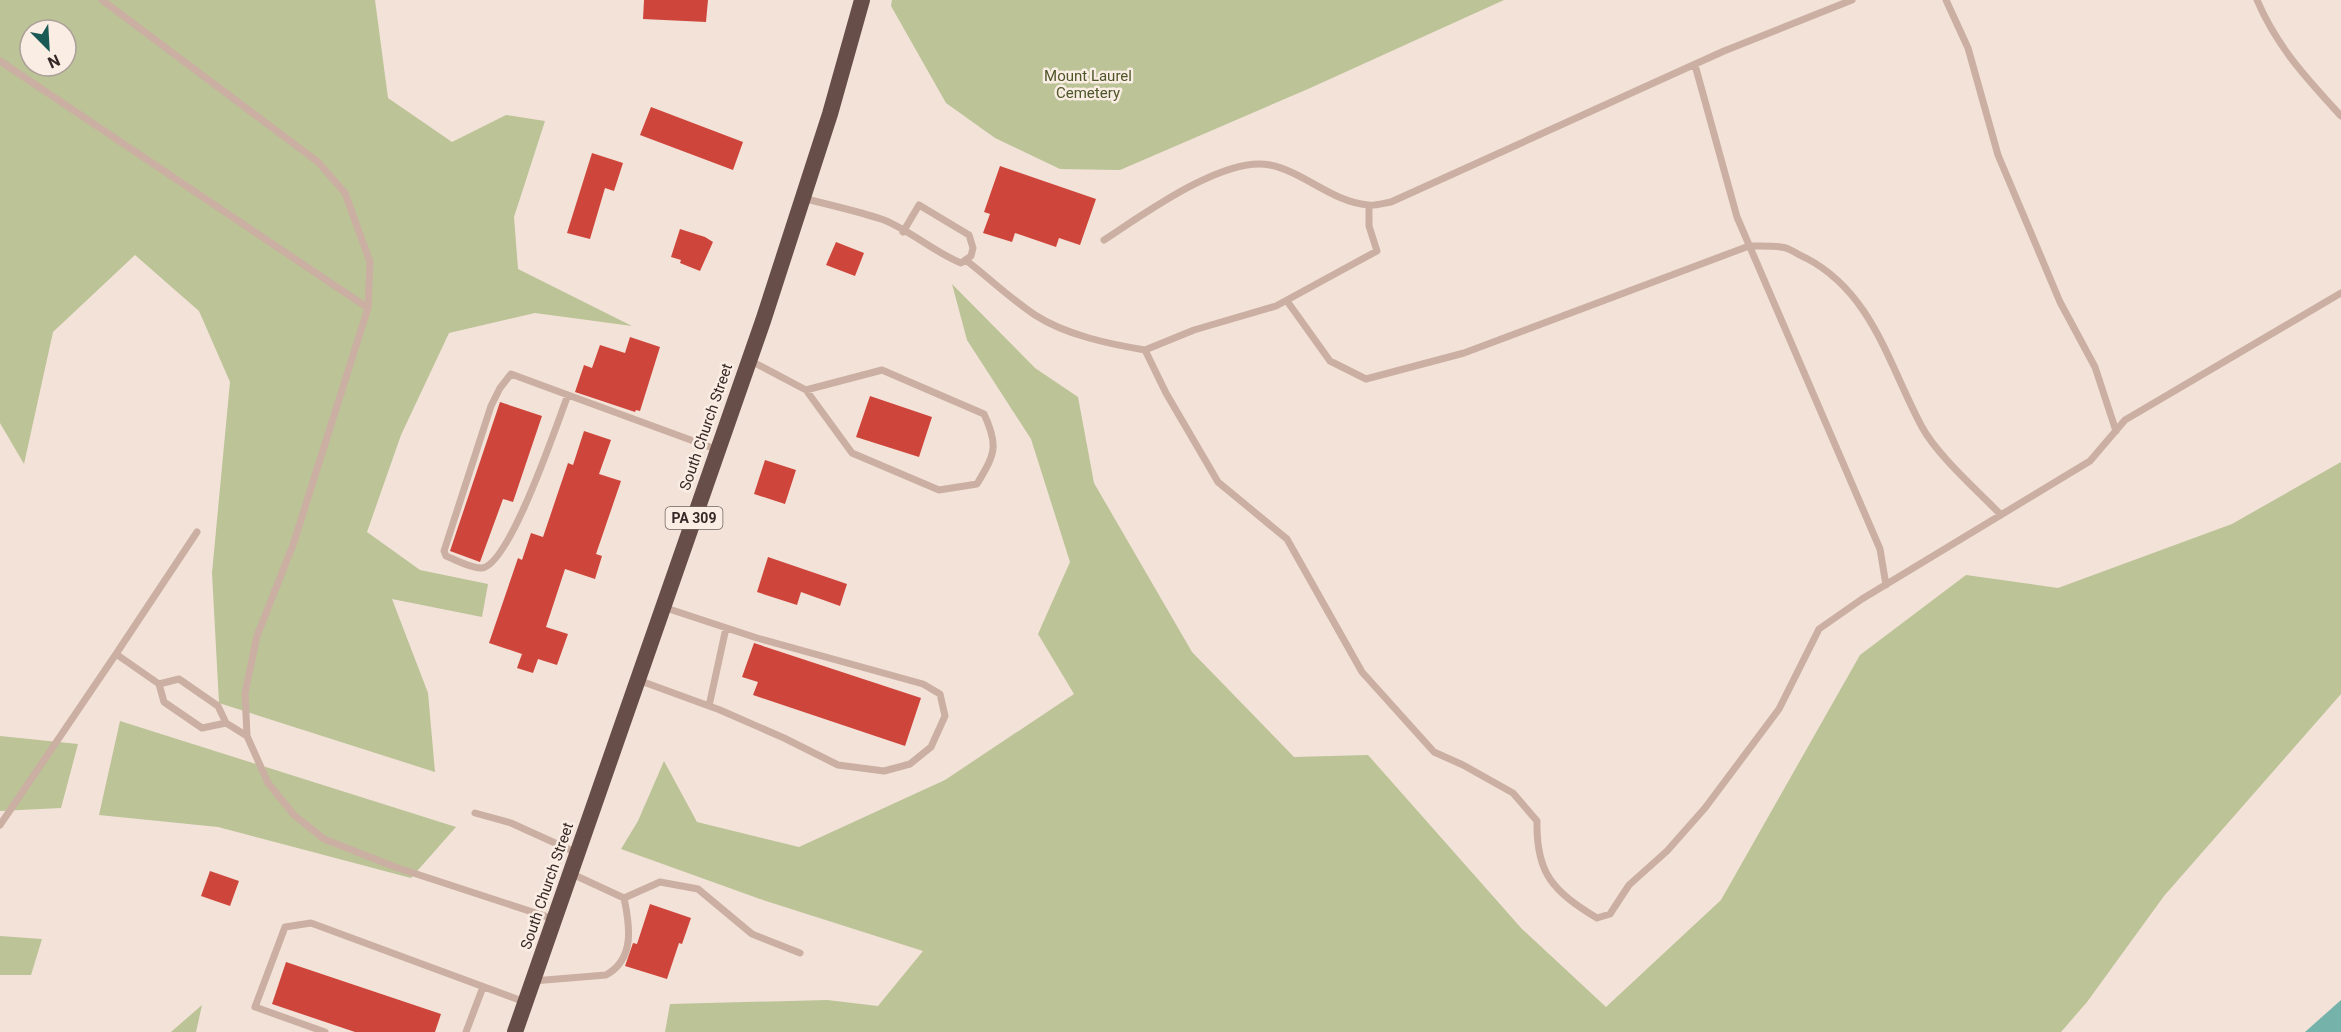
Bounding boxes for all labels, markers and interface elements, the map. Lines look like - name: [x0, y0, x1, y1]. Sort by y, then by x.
- north arrow: [18, 18, 78, 78]
- text: N: [45, 50, 63, 72]
- park label: Mount Laurel Cemetery: [1044, 67, 1132, 102]
- street label: South Church Street: [676, 361, 736, 493]
- road number: PA 309: [666, 507, 722, 529]
- street label: South Church Street: [517, 820, 577, 952]

